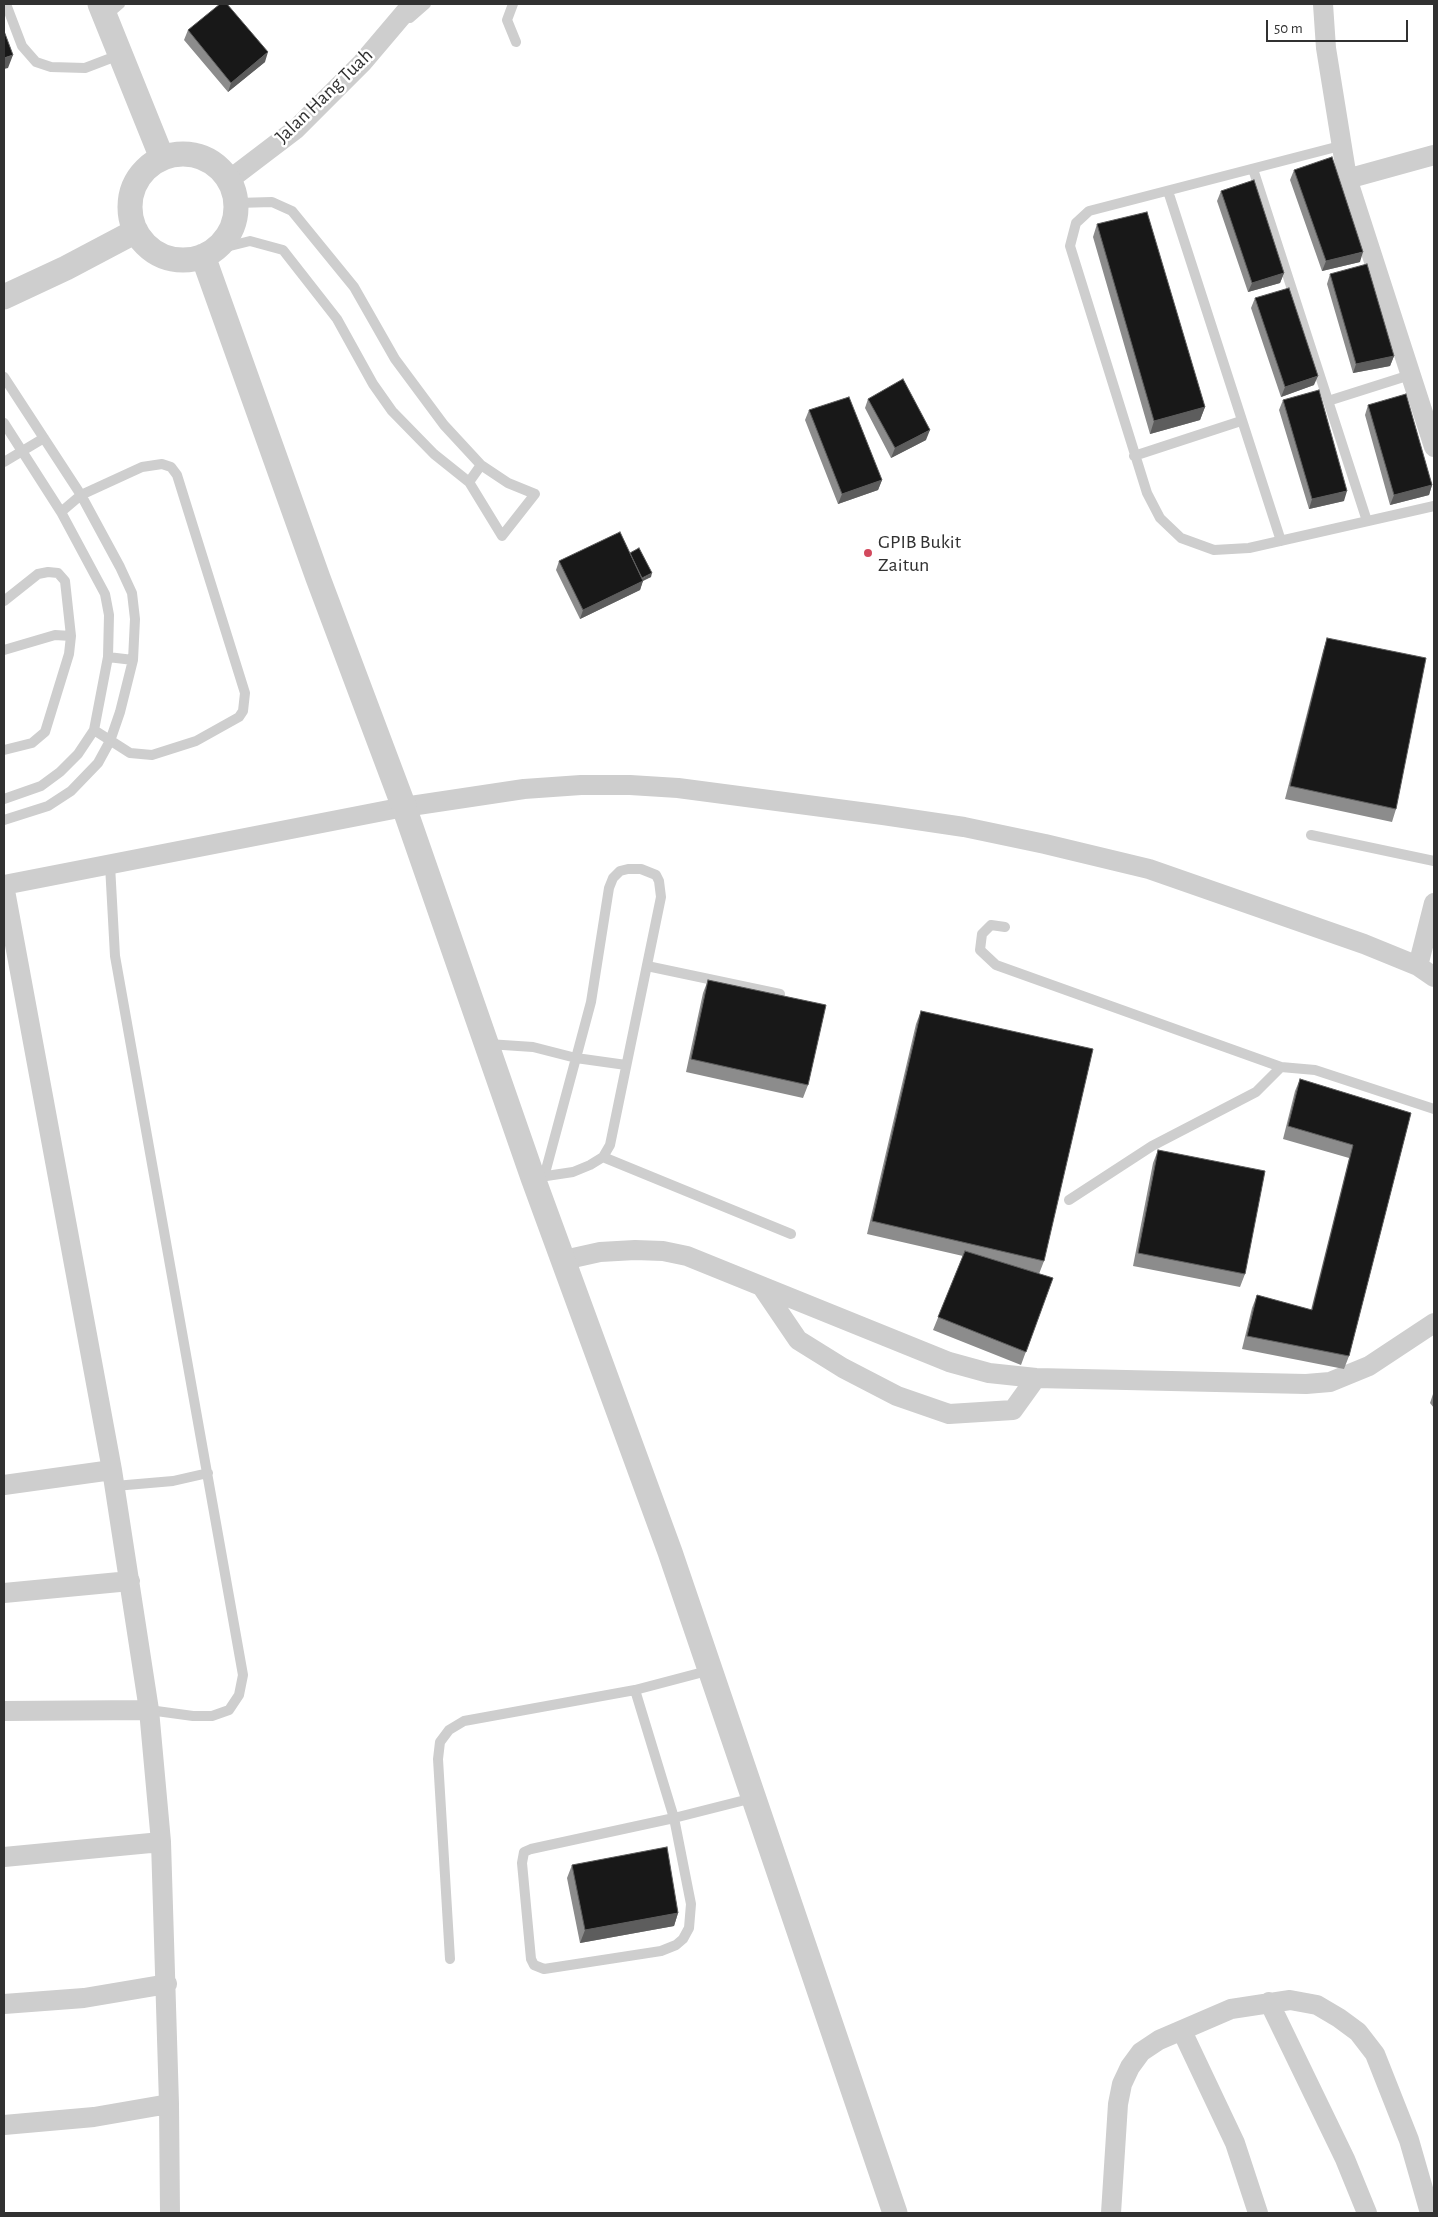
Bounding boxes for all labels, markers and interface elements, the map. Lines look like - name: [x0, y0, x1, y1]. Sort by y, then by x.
- scale bar: [1268, 10, 1410, 42]
- text: 50 m: [1274, 21, 1303, 36]
- street label: Jalan Hang Tuah: [270, 43, 378, 149]
- place label: GPIB Bukit Zaitun: [878, 530, 961, 577]
- marker: GPIB Bukit Zaitun: [862, 547, 874, 559]

